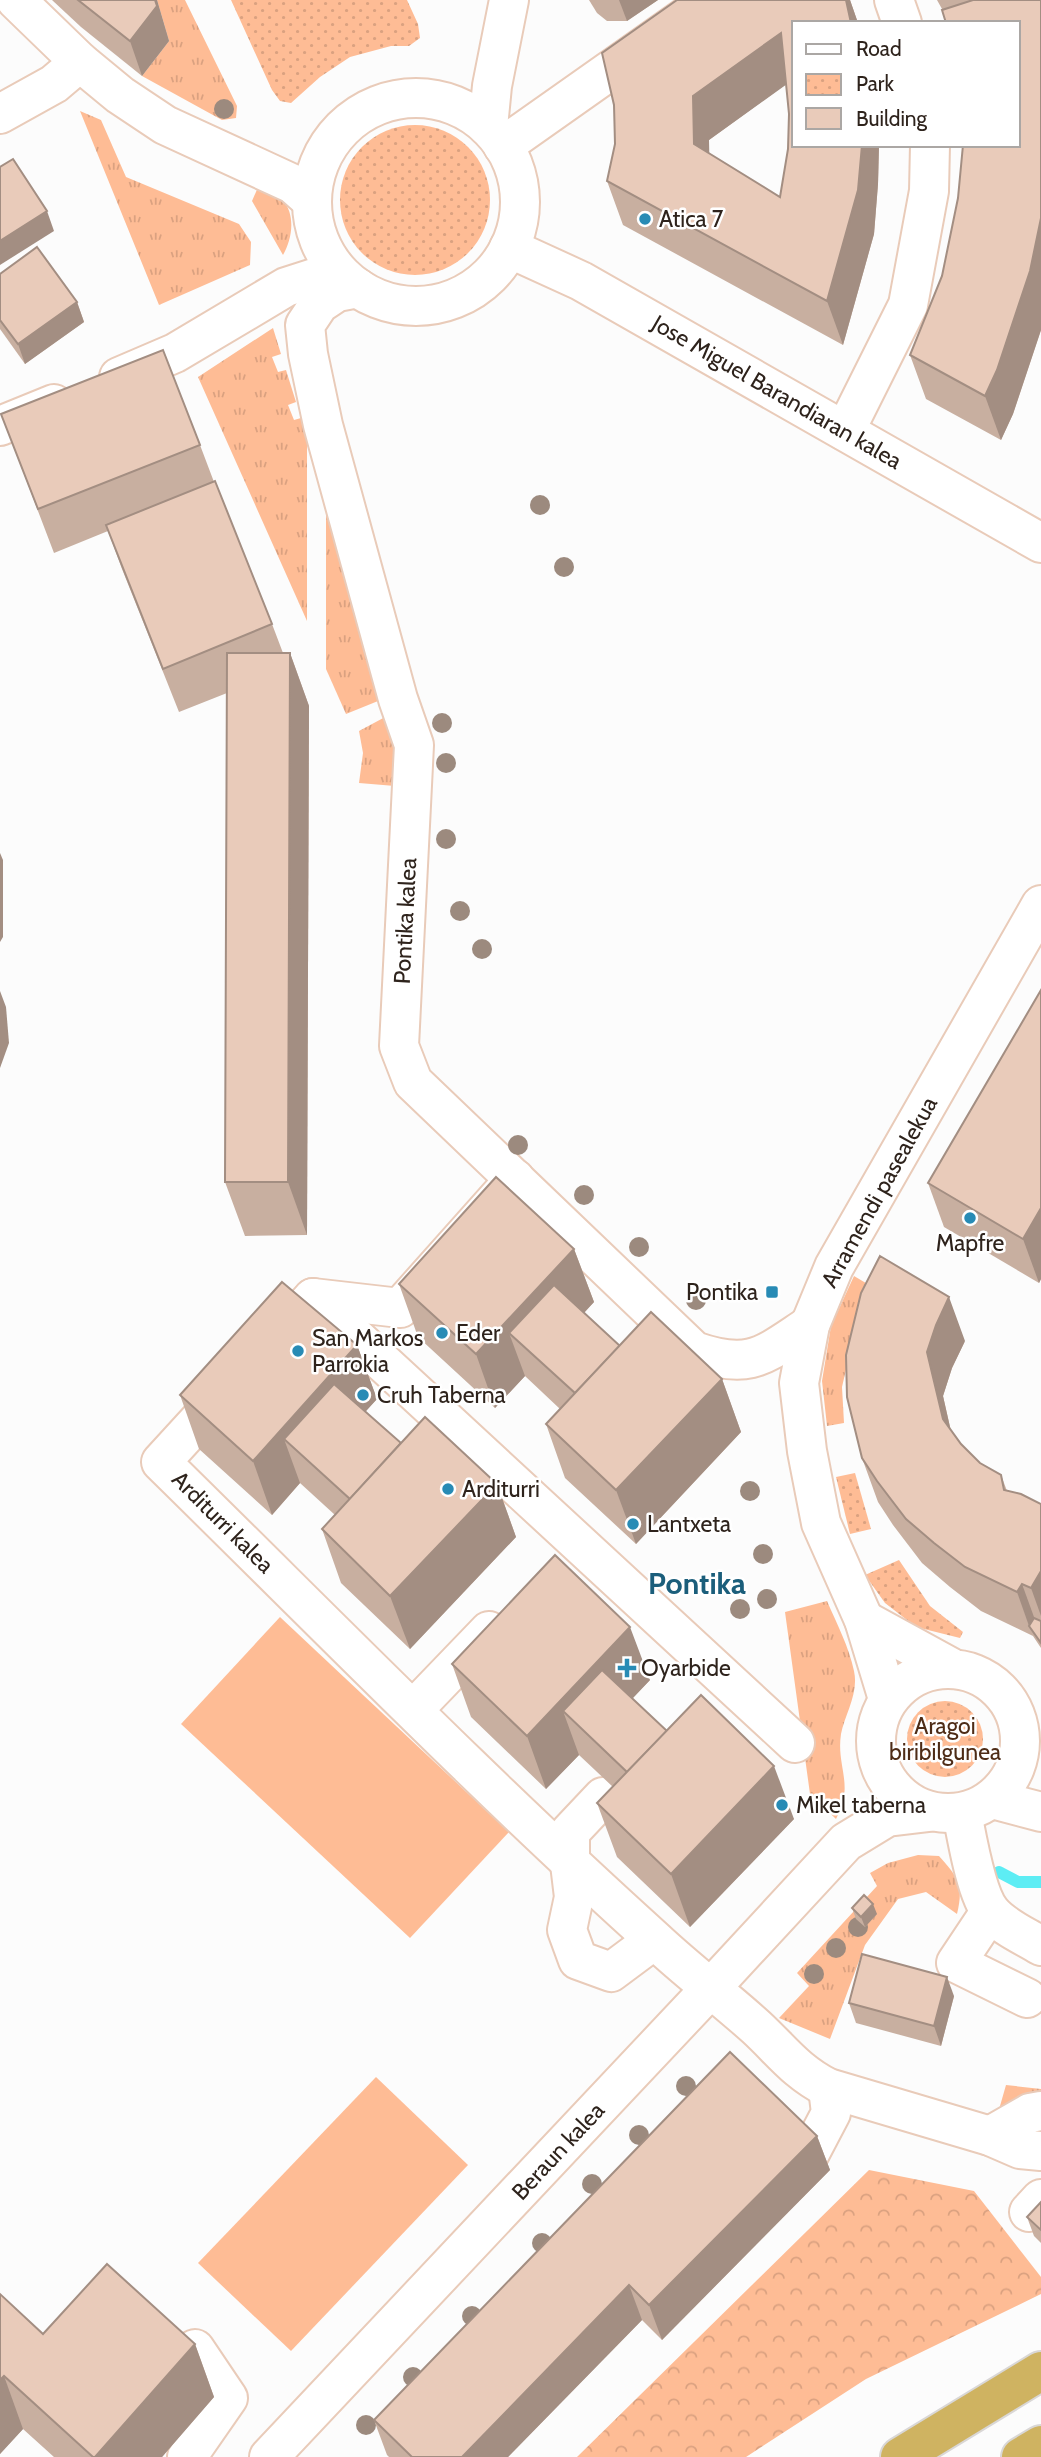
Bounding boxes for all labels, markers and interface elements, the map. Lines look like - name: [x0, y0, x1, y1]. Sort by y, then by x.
- legend: [792, 21, 1020, 147]
- text: Road: [856, 36, 902, 61]
- text: Park: [856, 71, 894, 96]
- text: Building: [856, 106, 928, 131]
- place label: Atica 7: [659, 205, 724, 233]
- marker: Atica 7: [637, 211, 653, 227]
- street label: Jose Miguel Barandiaran kalea: [646, 308, 907, 475]
- street label: Pontika kalea: [388, 857, 422, 985]
- street label: Arramendi pasealekua: [815, 1092, 943, 1292]
- marker: Mapfre: [962, 1210, 978, 1226]
- place label: Mapfre: [936, 1229, 1005, 1257]
- place label: Pontika: [686, 1278, 758, 1306]
- marker: Pontika: [764, 1284, 780, 1300]
- place label: Eder: [456, 1319, 501, 1347]
- place label: San Markos Parrokia: [312, 1324, 423, 1378]
- marker: Eder: [434, 1325, 450, 1341]
- marker: San Markos Parrokia: [290, 1343, 306, 1359]
- place label: Cruh Taberna: [377, 1381, 506, 1409]
- marker: Cruh Taberna: [355, 1387, 371, 1403]
- street label: Arditurri kalea: [166, 1465, 280, 1579]
- place label: Arditurri: [462, 1475, 540, 1503]
- marker: Arditurri: [440, 1481, 456, 1497]
- place label: Lantxeta: [647, 1510, 731, 1538]
- marker: Lantxeta: [625, 1516, 641, 1532]
- district label: Pontika: [648, 1565, 746, 1602]
- place label: Oyarbide: [641, 1654, 731, 1682]
- marker: Oyarbide: [619, 1660, 635, 1676]
- park label: Aragoi biribilgunea: [889, 1712, 1001, 1766]
- place label: Mikel taberna: [796, 1791, 926, 1819]
- marker: Mikel taberna: [774, 1797, 790, 1813]
- street label: Beraun kalea: [506, 2096, 610, 2206]

